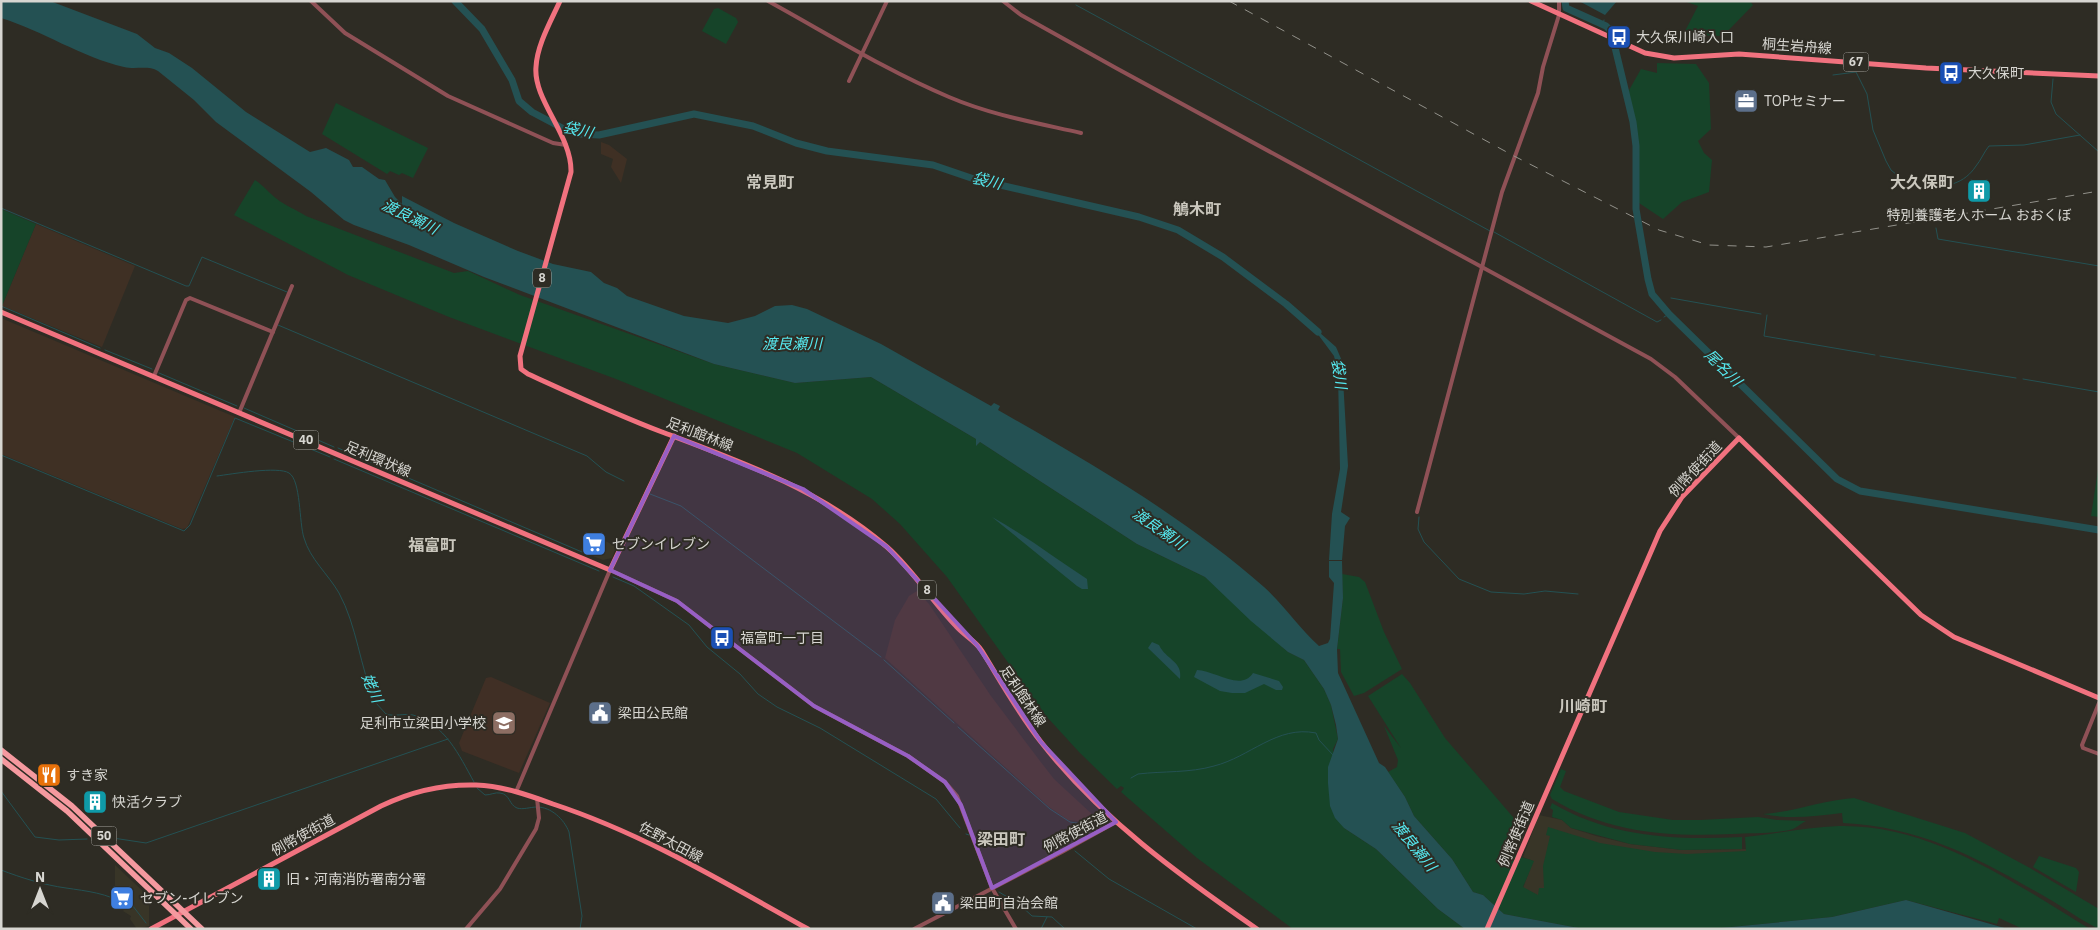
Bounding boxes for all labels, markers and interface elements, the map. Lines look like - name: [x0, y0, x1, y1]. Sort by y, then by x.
- bus stop icon: 大久保川崎入口: [1606, 24, 1632, 50]
- place label: 大久保川崎入口: [1636, 28, 1734, 46]
- street label: 桐生岩舟線: [1761, 35, 1833, 57]
- road number: 67: [1844, 52, 1868, 72]
- bus stop icon: 大久保町: [1938, 60, 1964, 86]
- place label: 大久保町: [1968, 64, 2024, 82]
- office icon: TOPセミナー: [1733, 88, 1759, 114]
- place label: TOPセミナー: [1764, 92, 1846, 110]
- water label: 袋川: [561, 117, 597, 143]
- water label: 袋川: [970, 168, 1006, 194]
- district label: 常見町: [746, 172, 794, 192]
- district label: 大久保町: [1890, 172, 1954, 192]
- building icon: 特別養護老人ホーム おおくぼ: [1966, 178, 1992, 204]
- water label: 渡良瀬川: [379, 195, 443, 239]
- district label: 鵤木町: [1173, 199, 1221, 219]
- place label: 特別養護老人ホーム おおくぼ: [1887, 206, 2071, 224]
- road number: 8: [533, 268, 551, 288]
- water label: 渡良瀬川: [762, 334, 824, 353]
- water label: 尾名川: [1701, 345, 1747, 392]
- water label: 袋川: [1328, 358, 1351, 392]
- street label: 足利館林線: [664, 413, 736, 455]
- road number: 40: [294, 430, 318, 450]
- street label: 足利環状線: [342, 437, 414, 481]
- street label: 例幣使街道: [1665, 437, 1725, 501]
- water label: 渡良瀬川: [1129, 504, 1191, 555]
- supermarket icon: セブンイレブン: [581, 531, 607, 557]
- district label: 福富町: [408, 535, 456, 555]
- place label: セブンイレブン: [612, 535, 710, 553]
- road number: 8: [918, 580, 936, 600]
- bus stop icon: 福富町一丁目: [709, 625, 735, 651]
- place label: 福富町一丁目: [740, 629, 824, 647]
- street label: 足利館林線: [996, 662, 1050, 730]
- water label: 姥川: [358, 670, 388, 707]
- district label: 川崎町: [1559, 696, 1607, 716]
- public building icon: 梁田公民館: [587, 700, 613, 726]
- place label: 梁田公民館: [618, 704, 688, 722]
- school or university icon: 足利市立梁田小学校: [491, 710, 517, 736]
- place label: 足利市立梁田小学校: [360, 714, 486, 732]
- restaurant icon: すき家: [36, 762, 62, 788]
- place label: すき家: [66, 766, 108, 784]
- building icon: 快活クラブ: [82, 789, 108, 815]
- place label: 快活クラブ: [112, 793, 182, 811]
- street label: 例幣使街道: [1494, 798, 1538, 870]
- street label: 例幣使街道: [1040, 808, 1110, 856]
- street label: 例幣使街道: [268, 810, 338, 860]
- water label: 渡良瀬川: [1388, 816, 1442, 877]
- street label: 佐野太田線: [636, 818, 706, 866]
- road number: 50: [92, 826, 116, 846]
- district label: 梁田町: [977, 829, 1025, 849]
- north arrow: [15, 865, 65, 915]
- building icon: 旧・河南消防署南分署: [256, 866, 282, 892]
- text: N: [35, 868, 45, 886]
- place label: 旧・河南消防署南分署: [286, 870, 426, 888]
- supermarket icon: セブン-イレブン: [109, 885, 135, 911]
- place label: セブン-イレブン: [140, 889, 244, 907]
- public building icon: 梁田町自治会館: [930, 890, 956, 916]
- place label: 梁田町自治会館: [960, 894, 1058, 912]

